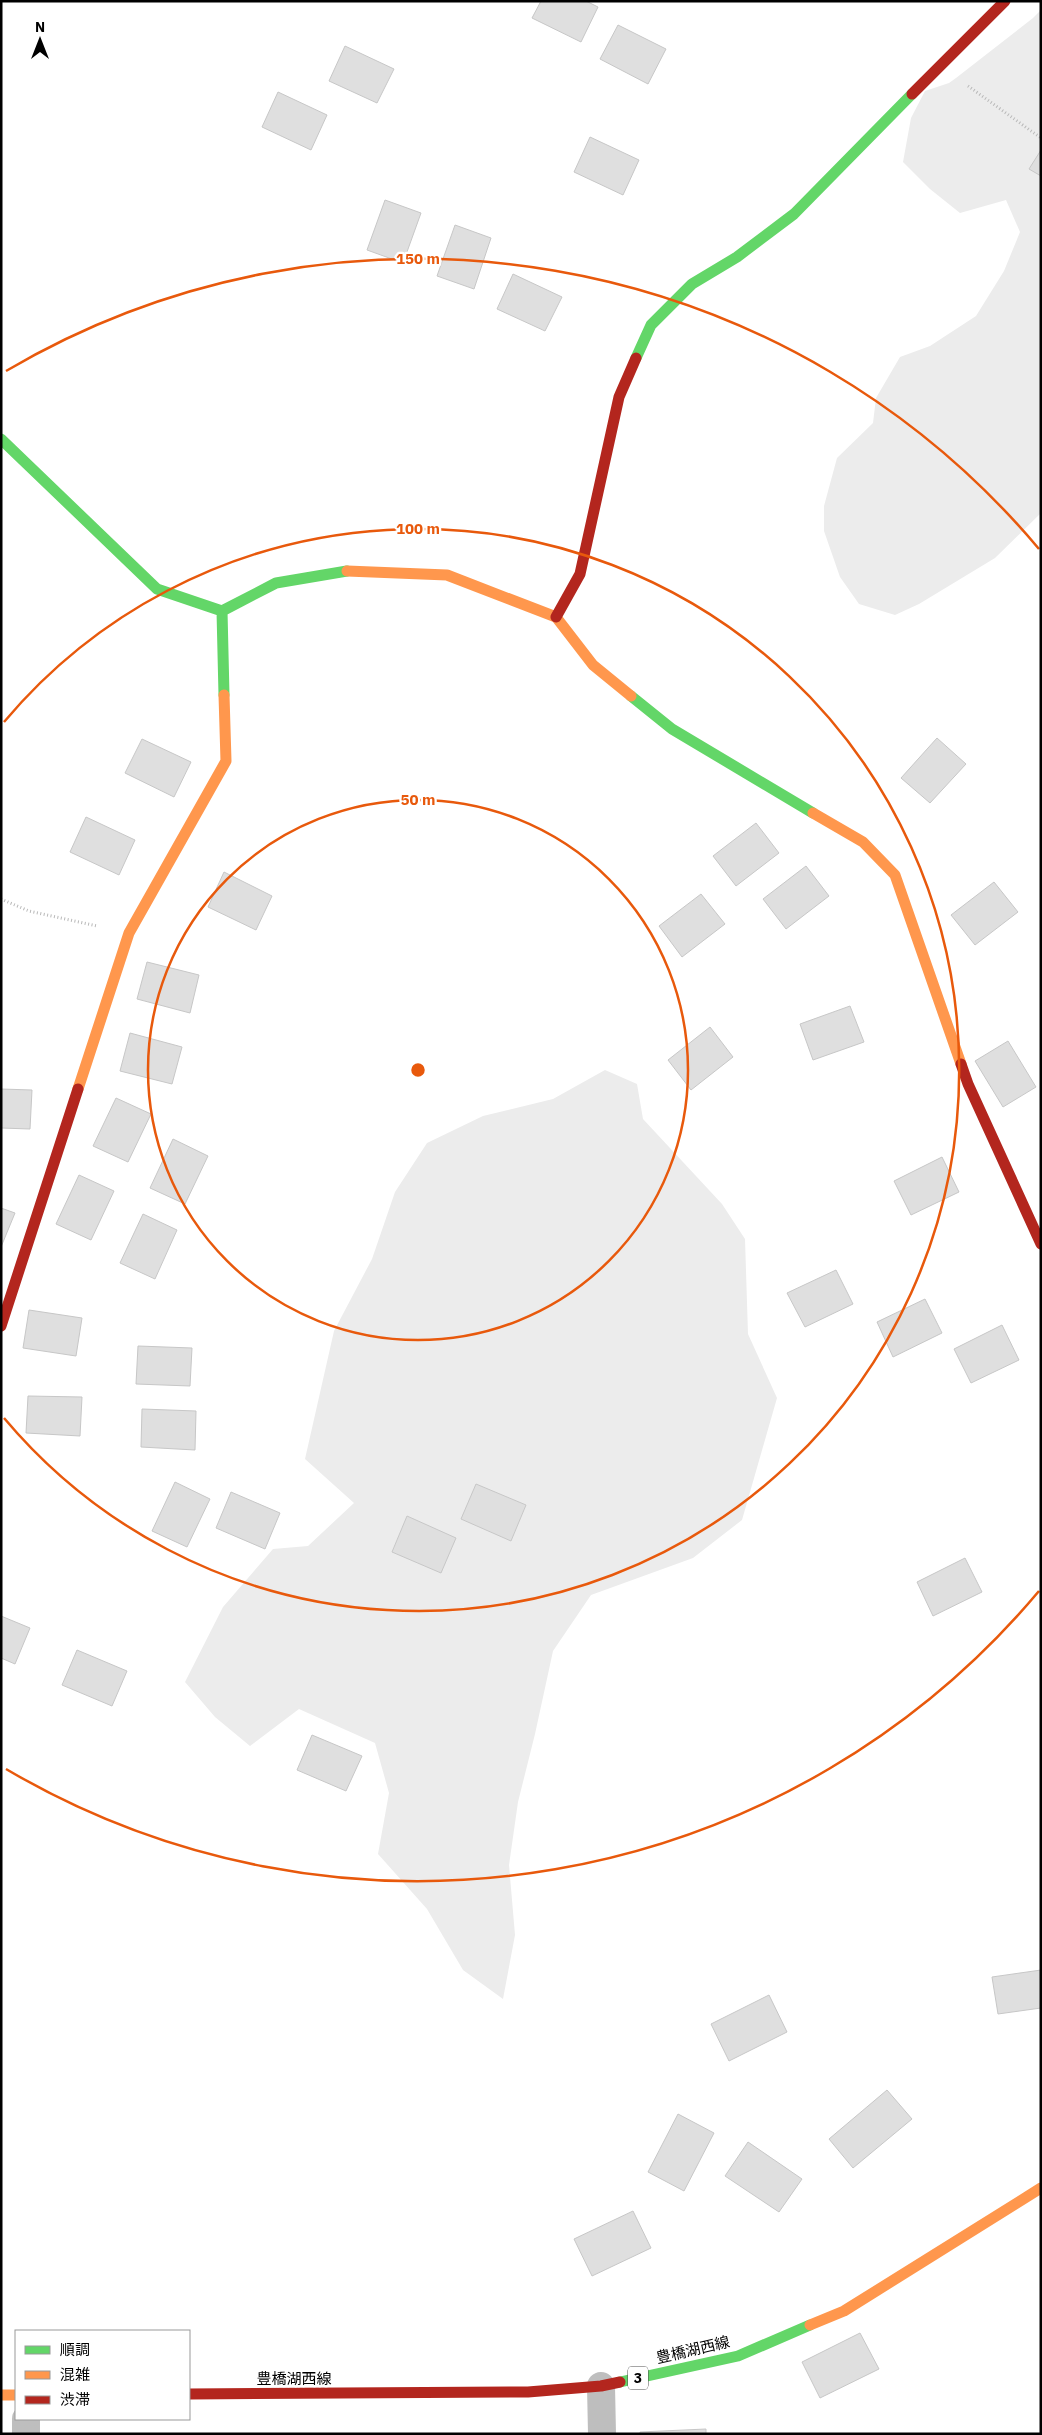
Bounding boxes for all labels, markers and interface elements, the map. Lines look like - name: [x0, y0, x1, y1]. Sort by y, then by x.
- north arrow: [15, 15, 65, 65]
- text: N: [35, 18, 45, 36]
- text: 150 m: [396, 249, 440, 268]
- text: 100 m: [396, 519, 440, 538]
- text: 50 m: [401, 790, 435, 809]
- centre of rings: [409, 1061, 427, 1079]
- legend: [15, 2330, 190, 2420]
- street label: 豊橋湖西線: [654, 2332, 732, 2367]
- text: 順調: [60, 2340, 90, 2359]
- text: 混雑: [60, 2365, 90, 2384]
- road number: 3: [628, 2366, 648, 2390]
- street label: 豊橋湖西線: [256, 2369, 332, 2388]
- text: 渋滞: [60, 2390, 90, 2409]

